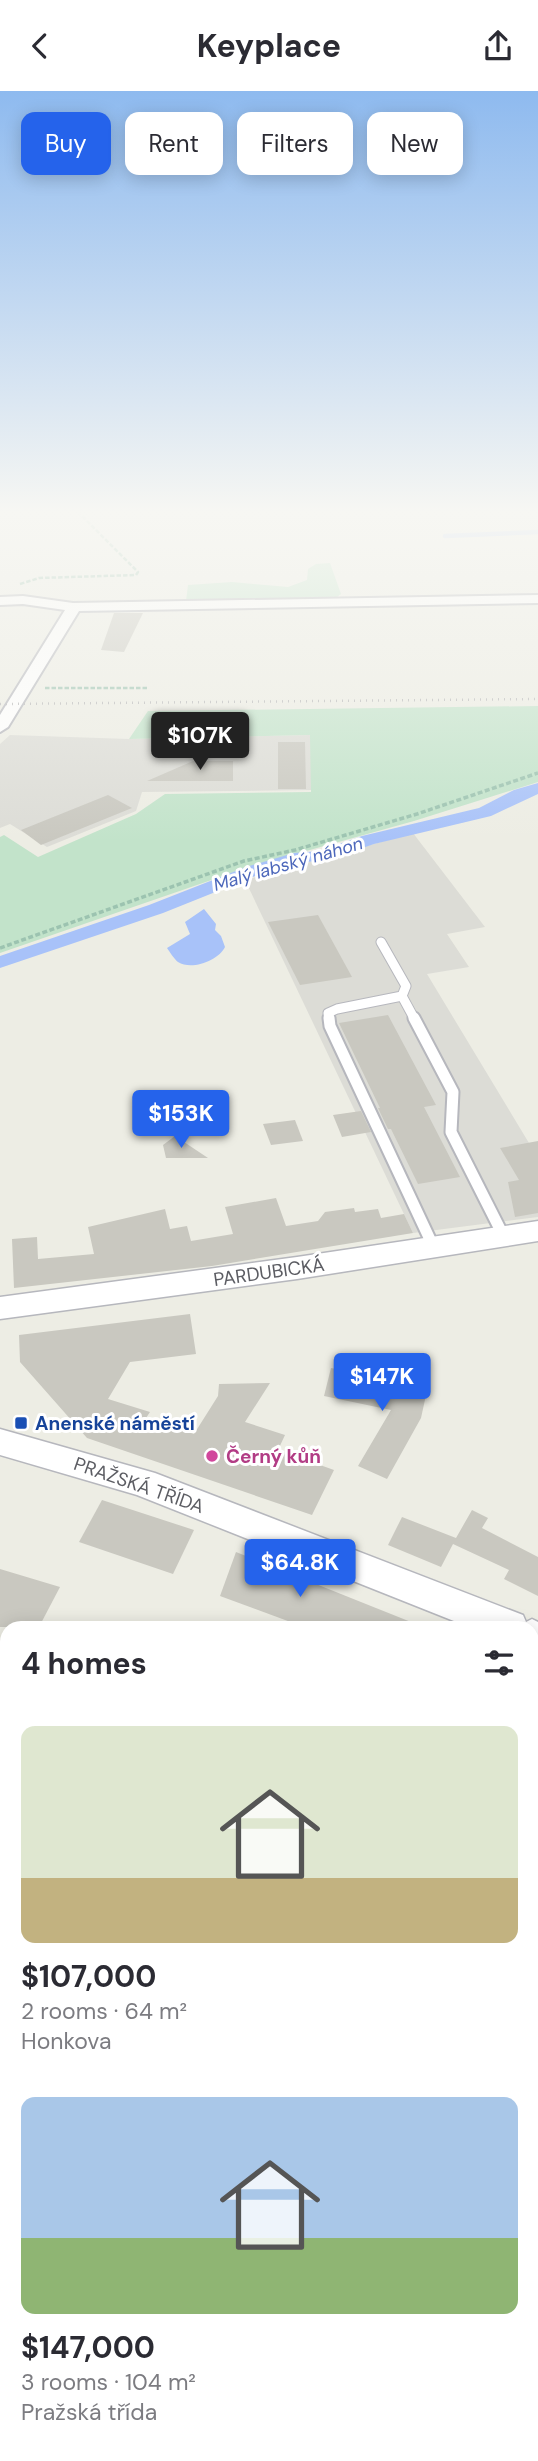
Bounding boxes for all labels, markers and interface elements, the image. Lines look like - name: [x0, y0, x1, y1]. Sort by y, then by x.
- text: Keyplace: [197, 25, 341, 67]
- icon: back: [21, 27, 59, 65]
- icon: share: [479, 27, 517, 65]
- chip: Buy: [21, 112, 111, 175]
- chip: Rent: [125, 112, 223, 175]
- chip: Filters: [237, 112, 353, 175]
- chip: New: [367, 112, 463, 175]
- pin: $107K: [151, 713, 249, 772]
- text: $107K: [167, 720, 233, 750]
- water label: Malý labský náhon: [210, 831, 366, 897]
- pin: $153K: [132, 1091, 230, 1150]
- text: $153K: [148, 1098, 214, 1128]
- street label: PARDUBICKÁ: [212, 1252, 327, 1292]
- pin: $147K: [333, 1353, 431, 1413]
- text: $147K: [350, 1361, 414, 1391]
- place label: Anenské náměstí: [35, 1411, 195, 1436]
- marker: Anenské náměstí: [13, 1415, 29, 1431]
- place label: Černý kůň: [226, 1444, 321, 1469]
- marker: Černý kůň: [204, 1448, 220, 1464]
- street label: PRAŽSKÁ TŘÍDA: [71, 1451, 208, 1519]
- pin: $64.8K: [243, 1539, 357, 1599]
- text: $64.8K: [261, 1547, 339, 1577]
- text: 4 homes: [21, 1644, 147, 1683]
- icon: filters: [480, 1644, 518, 1682]
- icon: home: [207, 1771, 333, 1897]
- text: $107,000: [21, 1957, 156, 1996]
- text: 2 rooms · 64 m²: [21, 1996, 187, 2026]
- text: Honkova: [21, 2026, 111, 2056]
- icon: home: [207, 2142, 333, 2268]
- text: $147,000: [21, 2328, 155, 2367]
- text: 3 rooms · 104 m²: [21, 2367, 196, 2397]
- text: Pražská třída: [21, 2397, 157, 2427]

